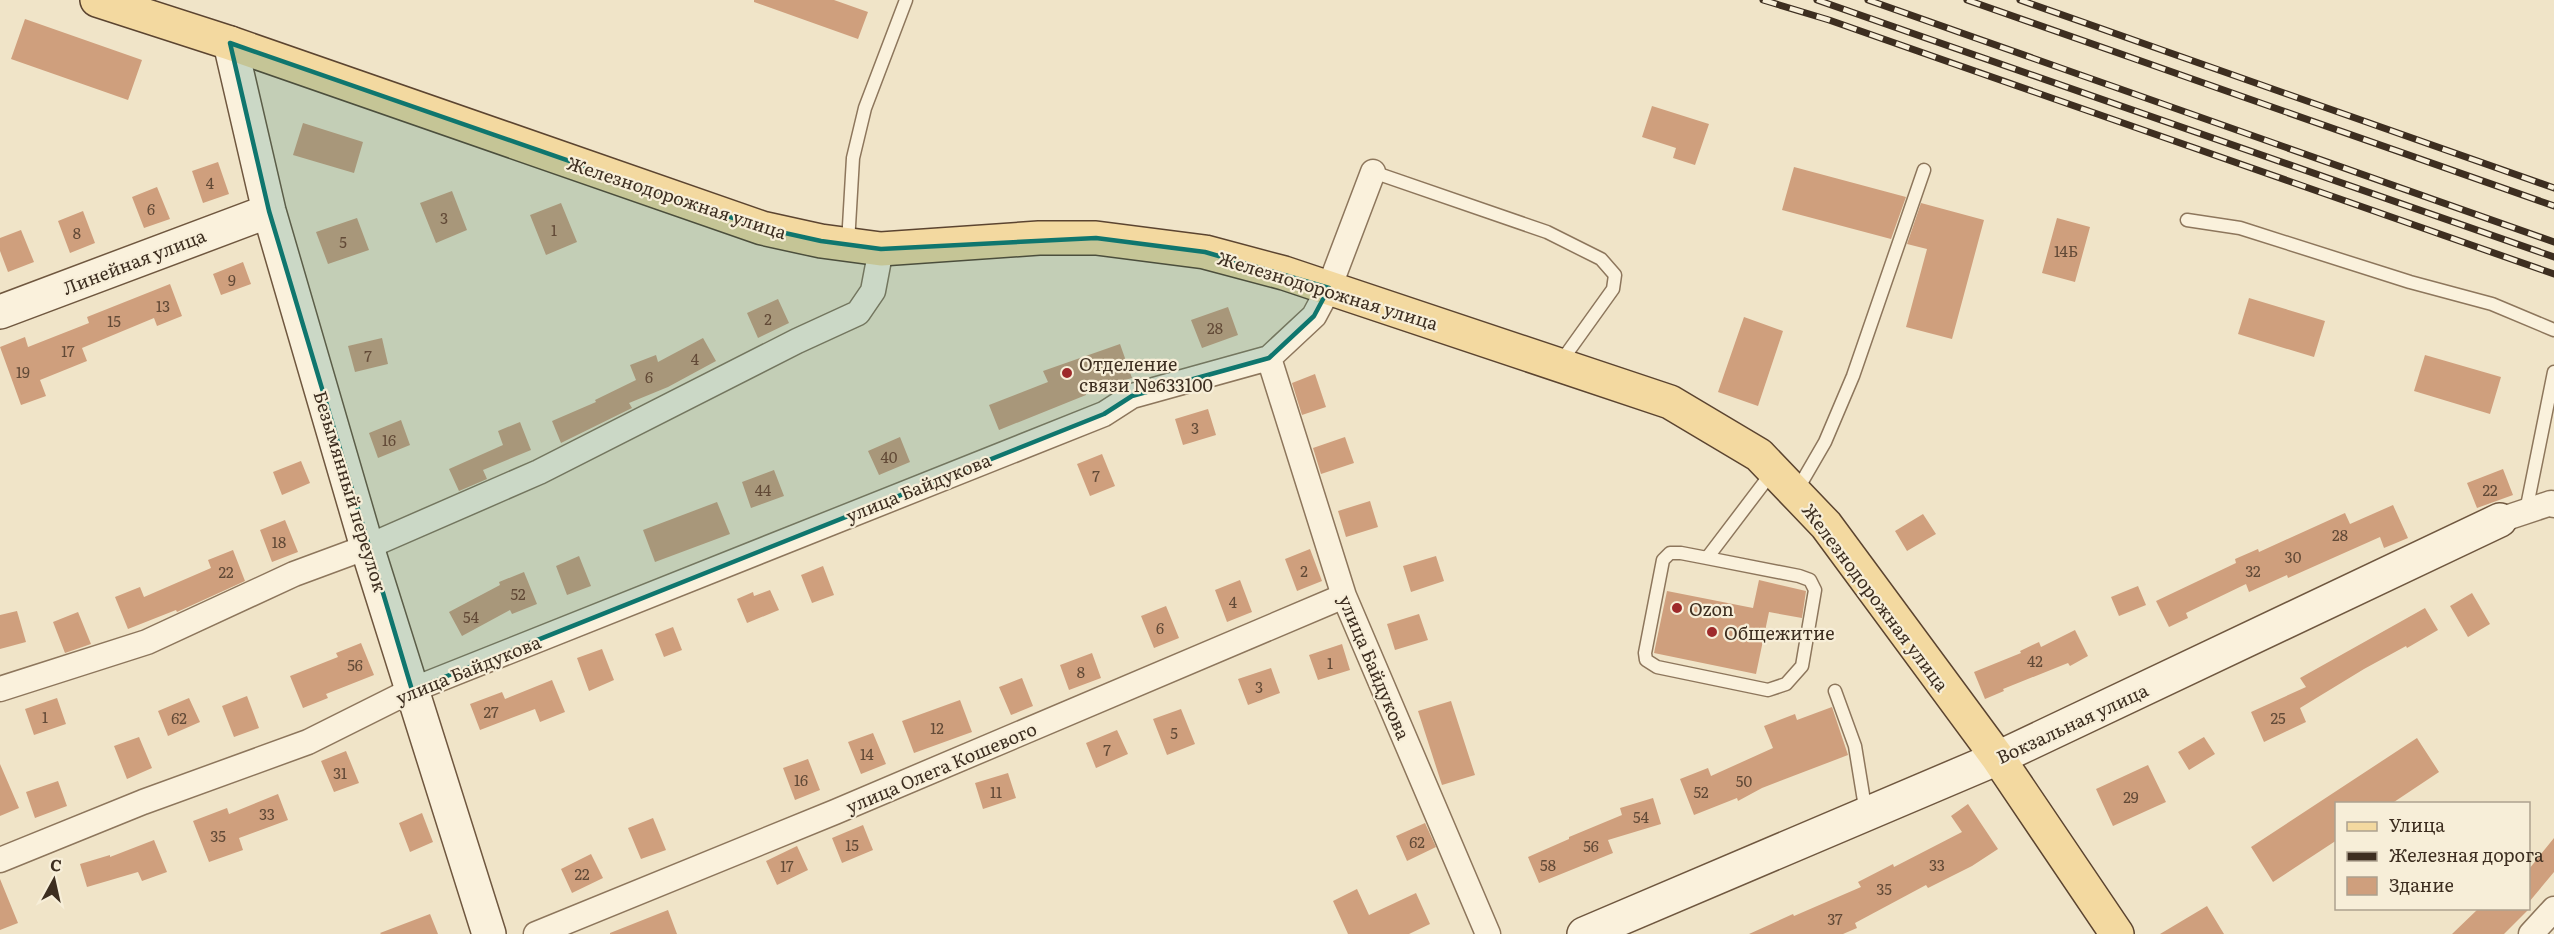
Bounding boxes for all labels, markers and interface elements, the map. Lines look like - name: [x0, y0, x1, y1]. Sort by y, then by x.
- street label: Железнодорожная улица: [564, 149, 790, 245]
- house number: 4: [206, 171, 214, 194]
- house number: 6: [147, 197, 155, 220]
- house number: 3: [440, 206, 448, 229]
- house number: 1: [551, 218, 557, 241]
- street label: Линейная улица: [58, 221, 210, 301]
- house number: 8: [73, 221, 81, 244]
- house number: 5: [339, 230, 347, 253]
- house number: 14Б: [2054, 239, 2078, 262]
- street label: Железнодорожная улица: [1214, 244, 1442, 337]
- house number: 9: [228, 268, 236, 291]
- house number: 13: [156, 294, 170, 317]
- house number: 2: [764, 307, 772, 330]
- house number: 15: [107, 309, 121, 332]
- house number: 28: [1207, 316, 1223, 339]
- house number: 17: [61, 339, 75, 362]
- house number: 7: [364, 344, 372, 367]
- house number: 4: [691, 347, 699, 370]
- place label: Отделение связи №633100: [1079, 350, 1213, 398]
- house number: 19: [16, 360, 30, 383]
- house number: 6: [645, 365, 653, 388]
- marker: Отделение связи №633100: [1060, 366, 1074, 380]
- street label: Безымянный переулок: [308, 387, 395, 595]
- house number: 3: [1191, 416, 1199, 439]
- house number: 16: [382, 428, 396, 451]
- street label: улица Байдукова: [841, 445, 995, 528]
- house number: 40: [881, 445, 898, 468]
- house number: 7: [1092, 464, 1100, 487]
- house number: 44: [755, 478, 771, 501]
- house number: 22: [2482, 478, 2498, 501]
- street label: Железнодорожная улица: [1796, 497, 1956, 697]
- house number: 28: [2332, 523, 2348, 546]
- house number: 18: [272, 530, 286, 553]
- house number: 30: [2285, 545, 2302, 568]
- house number: 2: [1300, 559, 1308, 582]
- house number: 32: [2245, 559, 2261, 582]
- house number: 22: [218, 560, 234, 583]
- house number: 52: [510, 582, 526, 605]
- house number: 4: [1229, 590, 1237, 613]
- street label: улица Байдукова: [1332, 591, 1418, 744]
- place label: Ozon: [1689, 595, 1734, 622]
- marker: Ozon: [1670, 601, 1684, 615]
- house number: 54: [463, 605, 479, 628]
- house number: 6: [1156, 616, 1164, 639]
- place label: Общежитие: [1724, 619, 1835, 646]
- marker: Общежитие: [1705, 625, 1719, 639]
- street label: улица Байдукова: [391, 627, 545, 710]
- house number: 42: [2027, 649, 2043, 672]
- house number: 1: [1327, 651, 1333, 674]
- house number: 56: [347, 653, 363, 676]
- house number: 8: [1077, 660, 1085, 683]
- house number: 3: [1255, 675, 1263, 698]
- street label: Вокзальная улица: [1992, 676, 2153, 770]
- house number: 27: [483, 700, 499, 723]
- house number: 1: [42, 705, 48, 728]
- house number: 62: [171, 706, 187, 729]
- house number: 25: [2270, 706, 2286, 729]
- street label: улица Олега Кошевого: [841, 715, 1041, 819]
- house number: 12: [930, 716, 944, 739]
- house number: 5: [1170, 721, 1178, 744]
- house number: 7: [1103, 738, 1111, 761]
- house number: 14: [860, 742, 874, 765]
- house number: 31: [333, 761, 347, 784]
- house number: 16: [794, 768, 808, 791]
- house number: 50: [1736, 769, 1752, 792]
- house number: 11: [990, 780, 1002, 803]
- house number: 52: [1693, 780, 1709, 803]
- house number: 29: [2123, 785, 2139, 808]
- house number: 33: [259, 802, 275, 825]
- legend: [2335, 802, 2530, 910]
- house number: 54: [1633, 805, 1649, 828]
- text: Улица: [2389, 811, 2445, 838]
- house number: 35: [210, 824, 226, 847]
- house number: 62: [1409, 830, 1425, 853]
- house number: 15: [845, 833, 859, 856]
- house number: 56: [1583, 834, 1599, 857]
- text: Железная дорога: [2389, 841, 2544, 868]
- north arrow: [24, 850, 84, 910]
- text: С: [49, 851, 64, 877]
- house number: 58: [1540, 853, 1556, 876]
- house number: 33: [1929, 853, 1945, 876]
- house number: 17: [780, 854, 794, 877]
- house number: 22: [574, 862, 590, 885]
- text: Здание: [2389, 871, 2454, 898]
- house number: 35: [1876, 877, 1892, 900]
- house number: 37: [1827, 907, 1843, 930]

